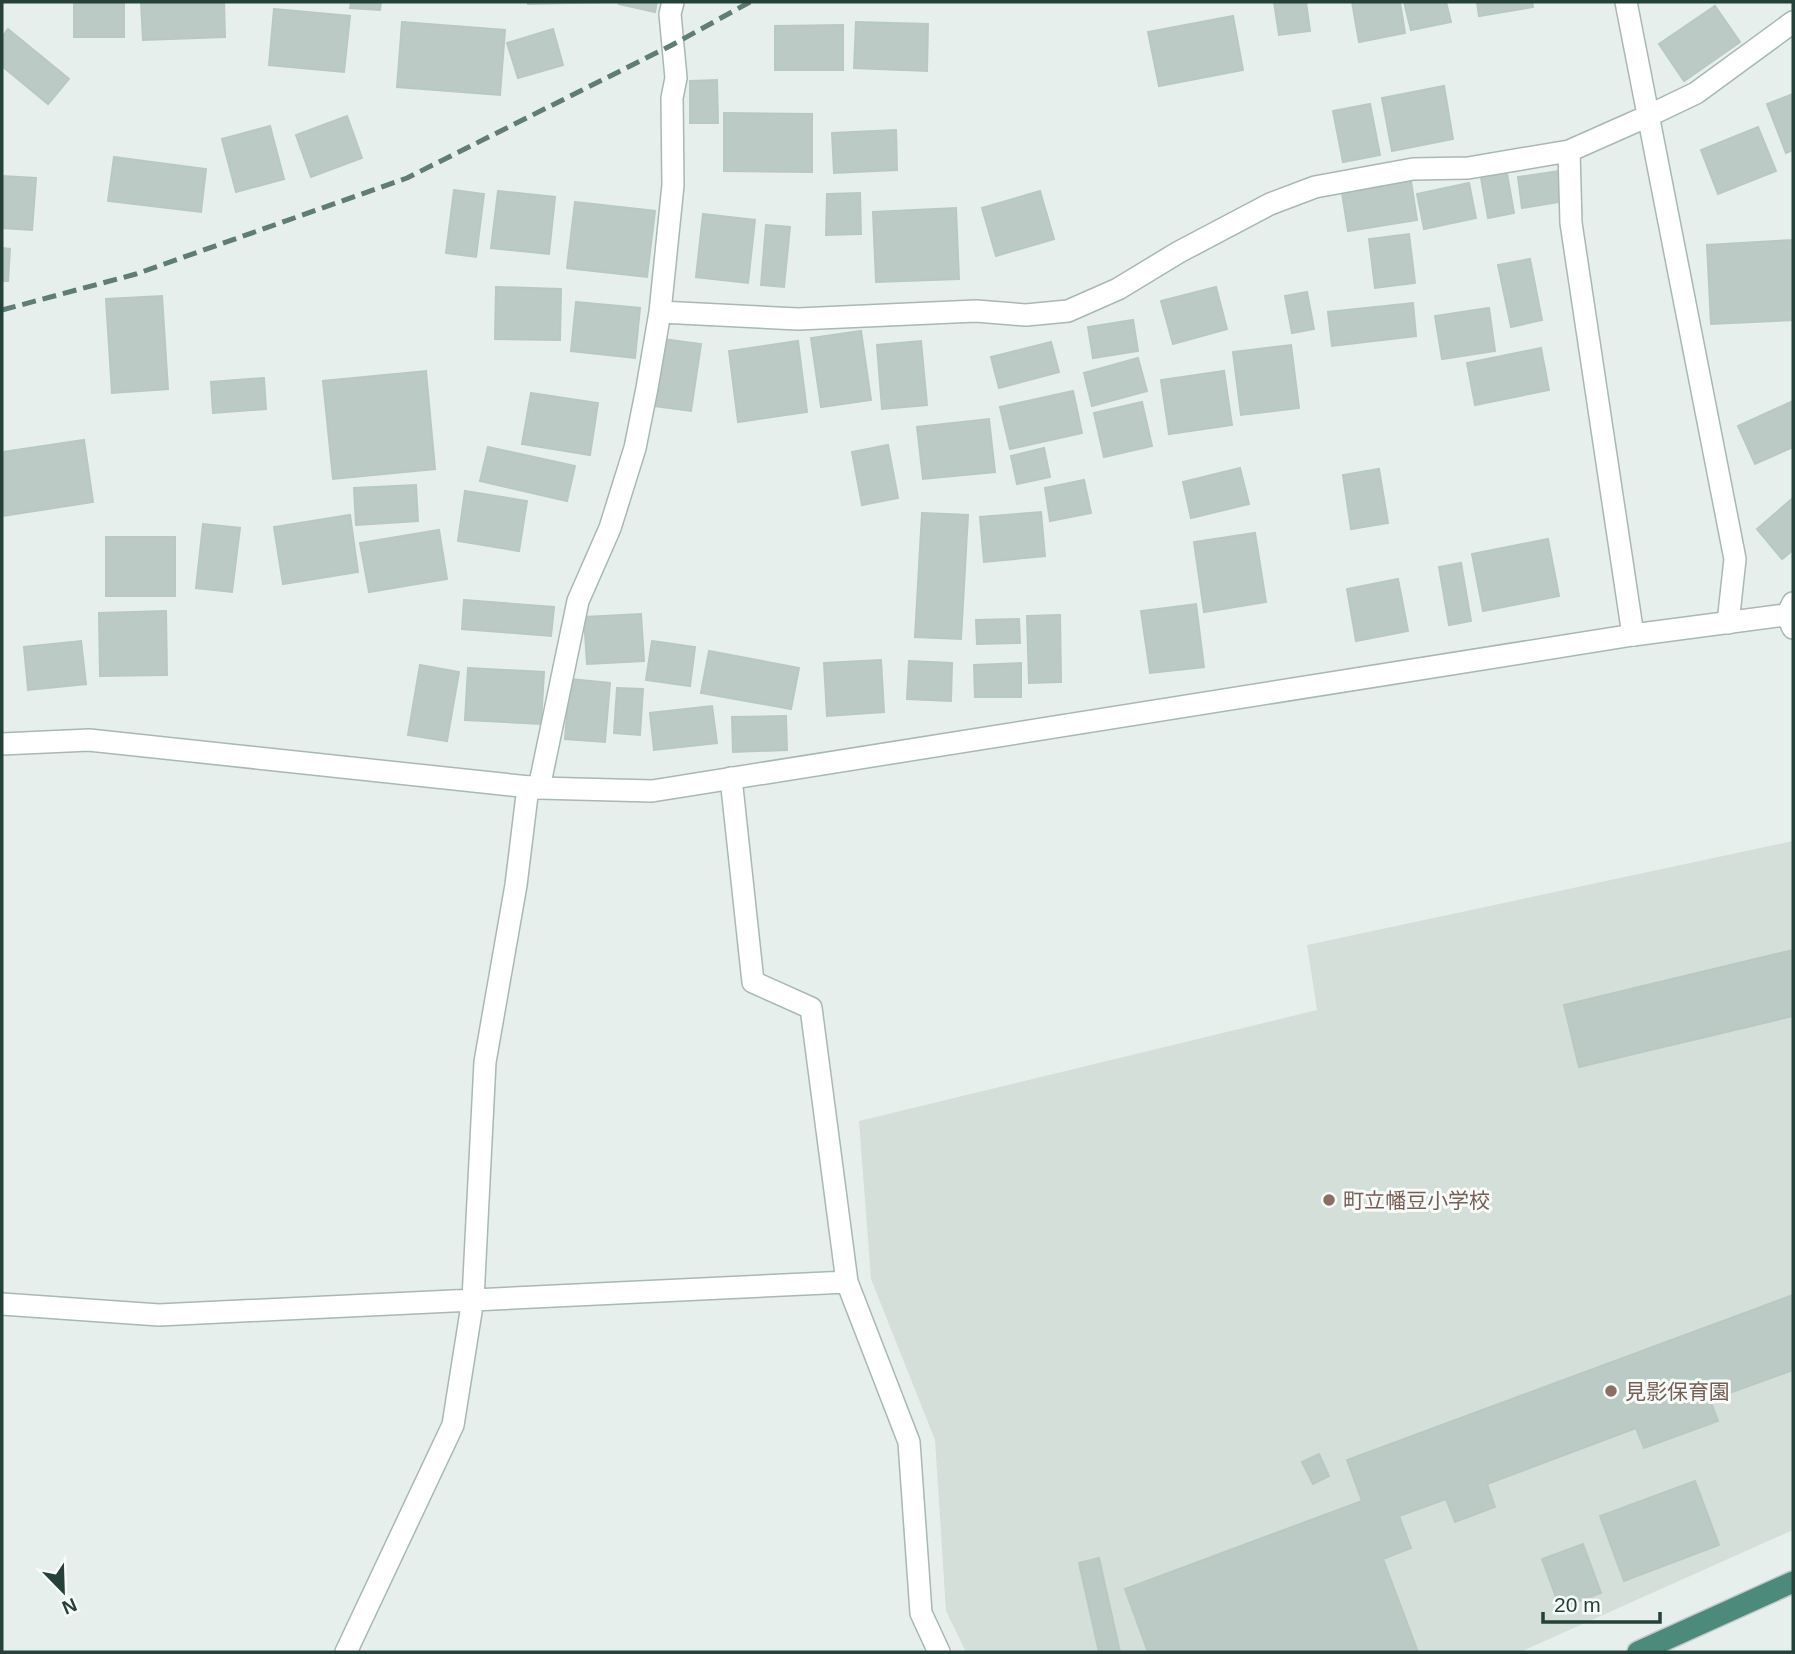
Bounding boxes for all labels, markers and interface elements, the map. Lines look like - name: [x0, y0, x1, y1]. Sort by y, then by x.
- place label: 町立幡豆小学校: [1343, 1189, 1490, 1212]
- marker: 町立幡豆小学校: [1321, 1192, 1337, 1208]
- place label: 見影保育園: [1625, 1380, 1730, 1403]
- marker: 見影保育園: [1603, 1383, 1619, 1399]
- north arrow: [28, 1556, 98, 1626]
- scale bar: [1543, 1580, 1660, 1624]
- text: 20 m: [1554, 1593, 1601, 1616]
- text: N: [59, 1594, 80, 1619]

